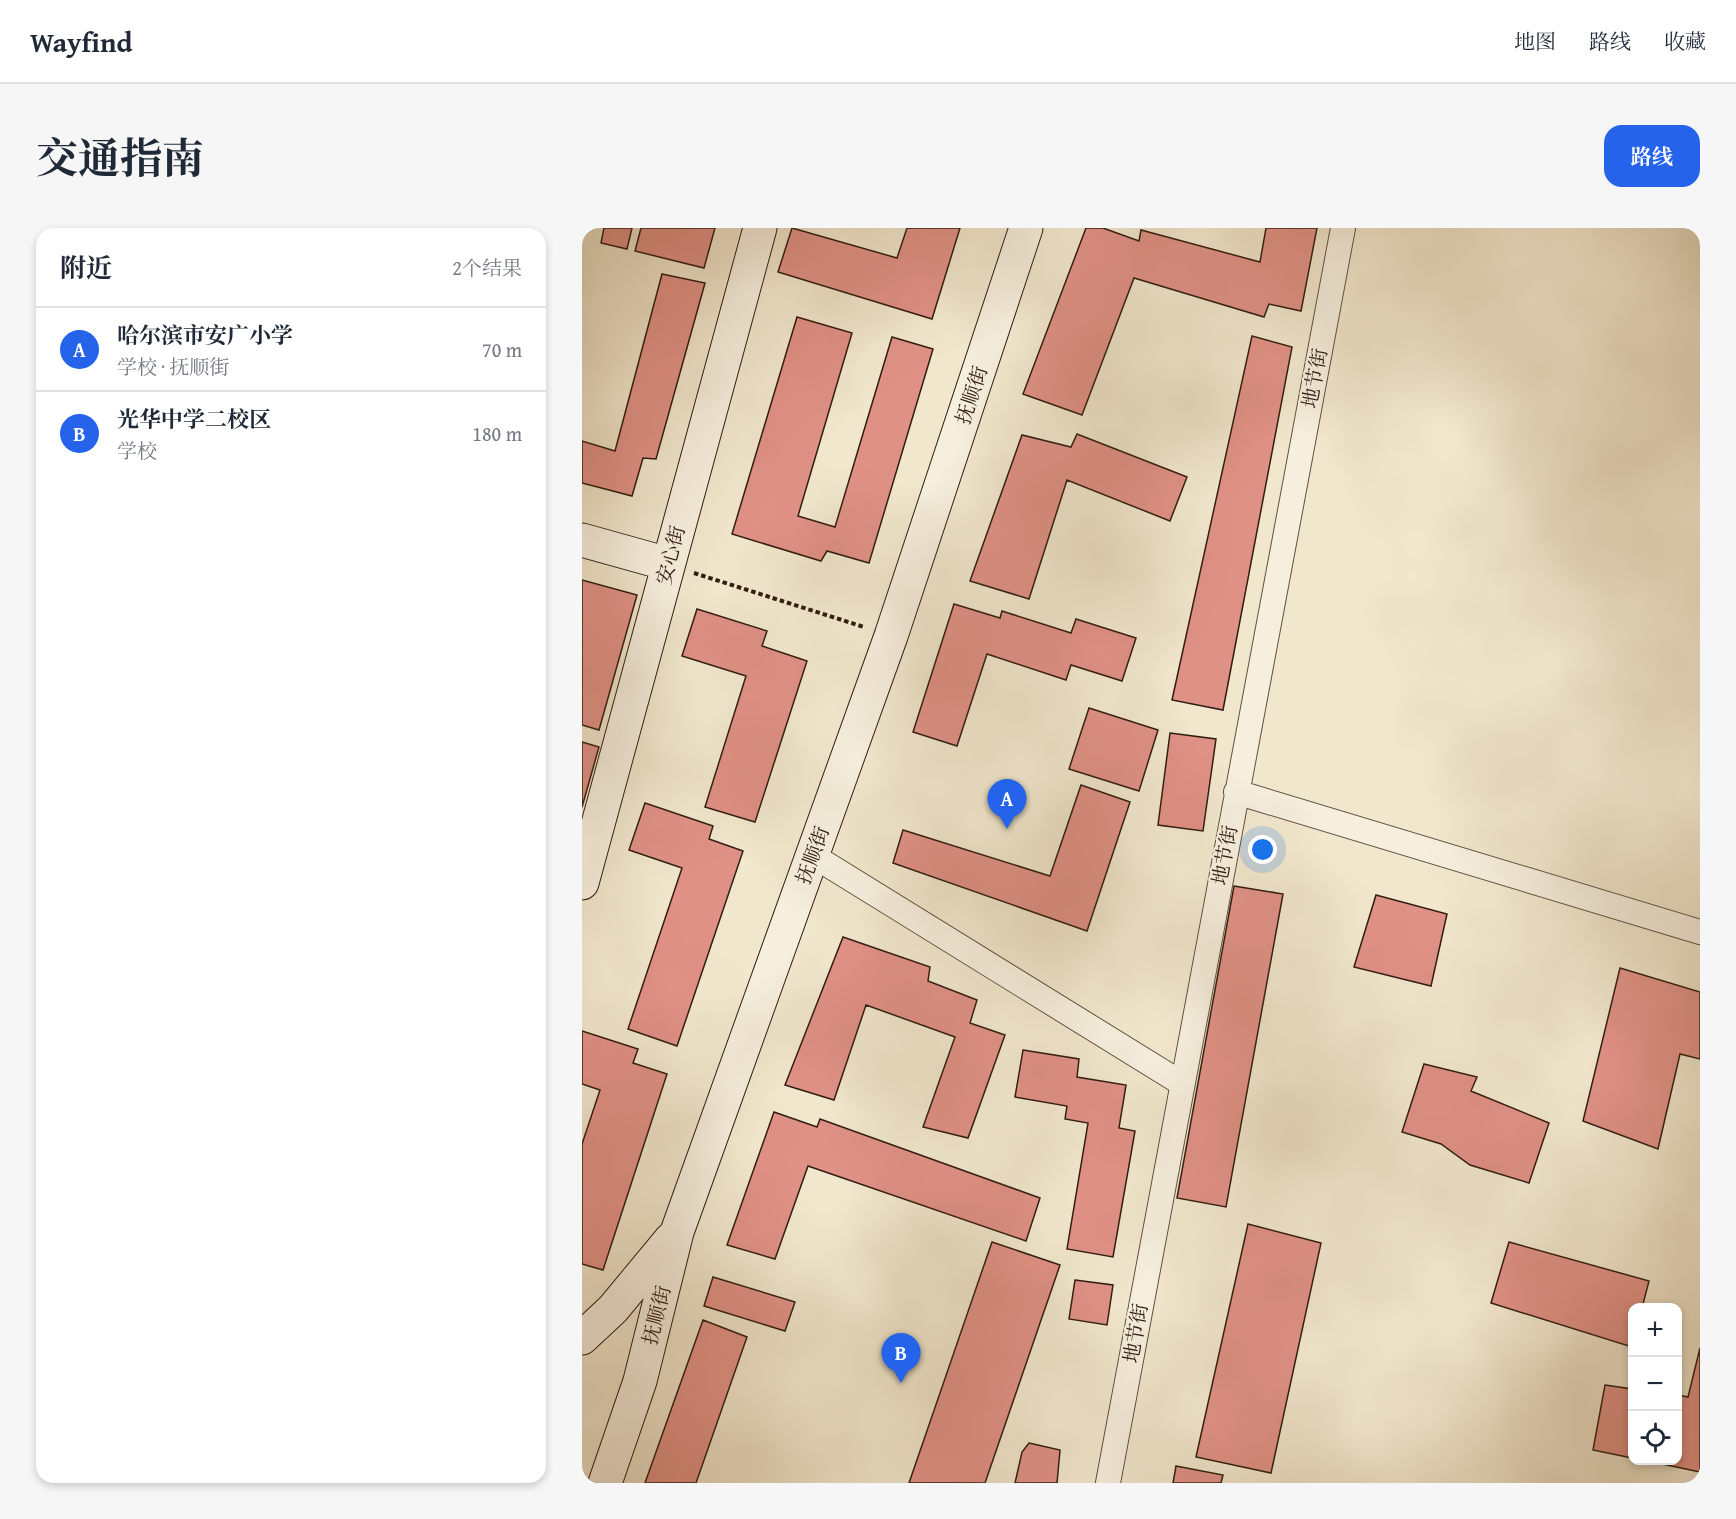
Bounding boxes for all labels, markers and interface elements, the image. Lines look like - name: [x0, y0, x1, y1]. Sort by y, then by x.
- text: Wayfind: [30, 21, 132, 62]
- text: 地图: [1514, 26, 1556, 57]
- text: 路线: [1589, 26, 1631, 57]
- text: 收藏: [1664, 26, 1706, 57]
- button: 路线: [1604, 125, 1700, 187]
- text: 交通指南: [36, 127, 204, 188]
- text: 附近: [60, 248, 112, 287]
- text: 2个结果: [452, 253, 522, 282]
- text: 哈尔滨市安广小学: [117, 319, 293, 351]
- text: A: [73, 335, 86, 364]
- text: 70 m: [482, 335, 522, 364]
- street label: 地节街: [1294, 346, 1334, 410]
- text: 学校 · 抚顺街: [117, 352, 229, 381]
- street label: 抚顺街: [948, 362, 994, 428]
- text: 光华中学二校区: [117, 403, 271, 435]
- text: B: [73, 419, 86, 448]
- text: 180 m: [472, 419, 522, 448]
- text: 学校: [117, 436, 157, 465]
- street label: 安心街: [648, 522, 692, 588]
- pin: A: [988, 780, 1026, 829]
- street label: 抚顺街: [788, 822, 836, 888]
- street label: 地节街: [1204, 823, 1244, 887]
- your location: [1248, 835, 1277, 864]
- street label: 抚顺街: [635, 1282, 677, 1348]
- street label: 地节街: [1116, 1301, 1154, 1365]
- map controls: [1628, 1303, 1682, 1465]
- button: +: [1628, 1303, 1682, 1357]
- pin: B: [882, 1334, 920, 1383]
- button: −: [1628, 1357, 1682, 1411]
- button: locate: [1628, 1411, 1682, 1465]

